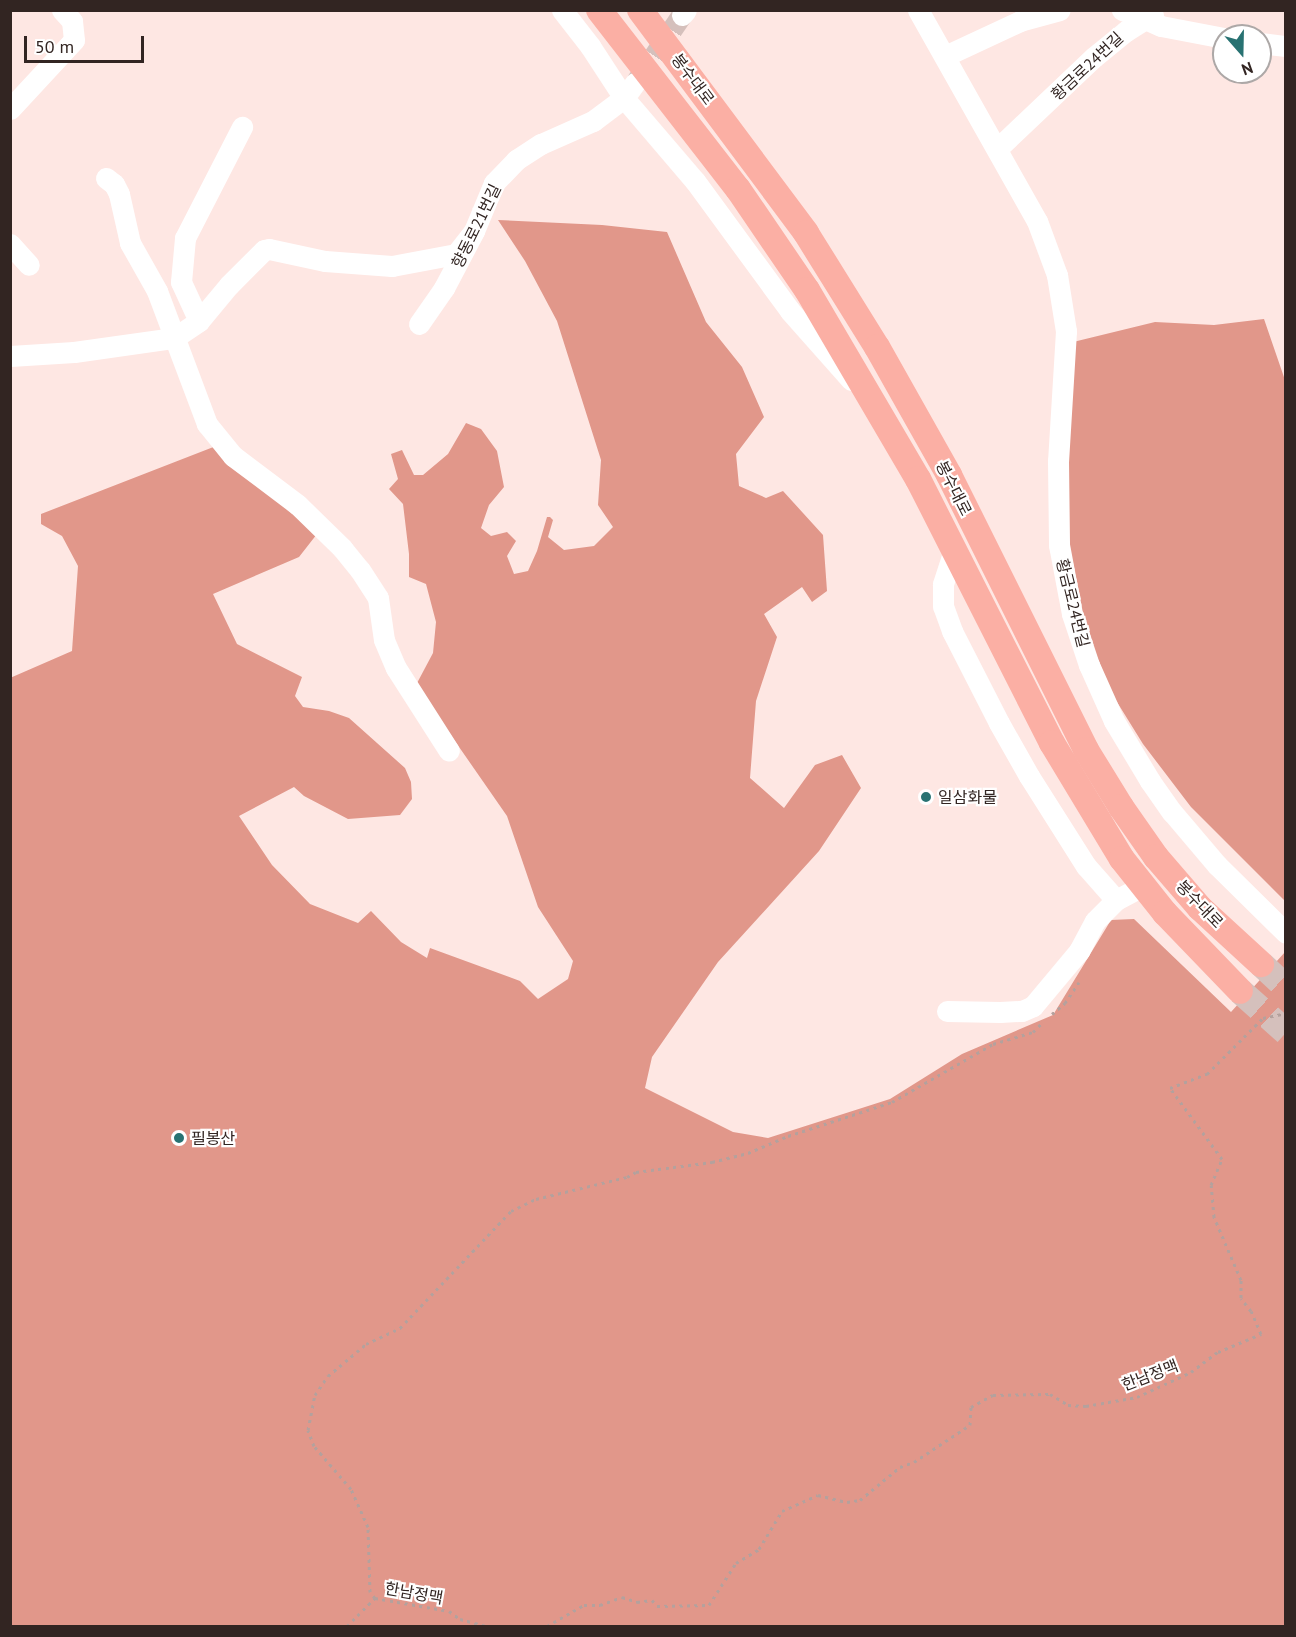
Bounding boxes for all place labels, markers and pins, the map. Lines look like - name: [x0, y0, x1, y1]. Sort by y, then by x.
- place label: 일삼화물: [938, 787, 997, 807]
- marker: 일삼화물: [919, 790, 933, 804]
- place label: 필봉산: [191, 1128, 235, 1148]
- marker: 필봉산: [172, 1131, 186, 1145]

